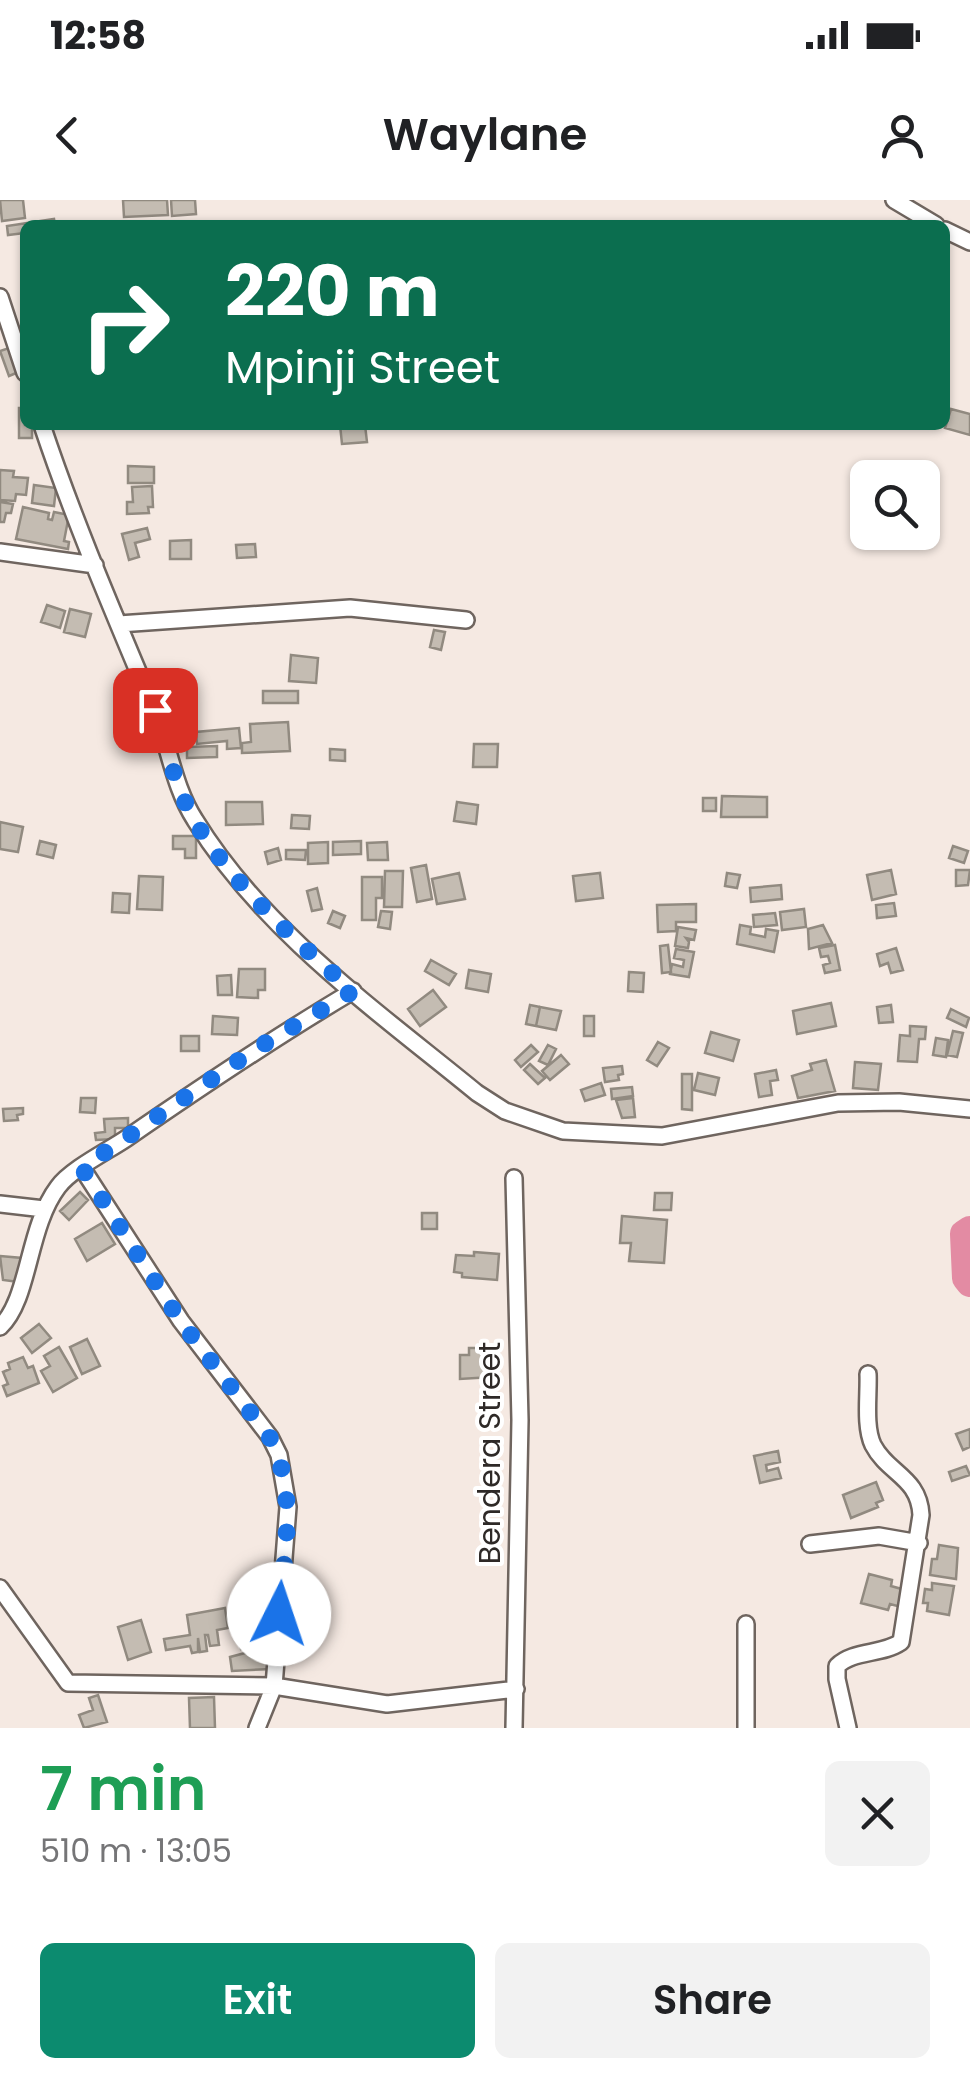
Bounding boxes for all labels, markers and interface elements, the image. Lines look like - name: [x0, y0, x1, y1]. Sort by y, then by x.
- text: 12:58: [50, 9, 146, 62]
- text: Waylane: [383, 103, 587, 166]
- icon: back: [40, 108, 95, 163]
- icon: person: [875, 108, 930, 163]
- text: 220 m: [225, 242, 440, 341]
- icon: right: [60, 260, 190, 390]
- text: Mpinji Street: [225, 336, 500, 399]
- map controls: [850, 460, 940, 550]
- button: search: [850, 460, 940, 550]
- pin: [113, 668, 198, 753]
- icon: arrive: [128, 683, 183, 738]
- street label: Bendera Street: [468, 1342, 511, 1564]
- position arrow: [227, 1562, 331, 1666]
- text: 7 min: [40, 1747, 206, 1831]
- button: close: [825, 1761, 930, 1866]
- text: 510 m · 13:05: [40, 1828, 232, 1873]
- button: Exit: [40, 1943, 475, 2058]
- button: Share: [495, 1943, 930, 2058]

